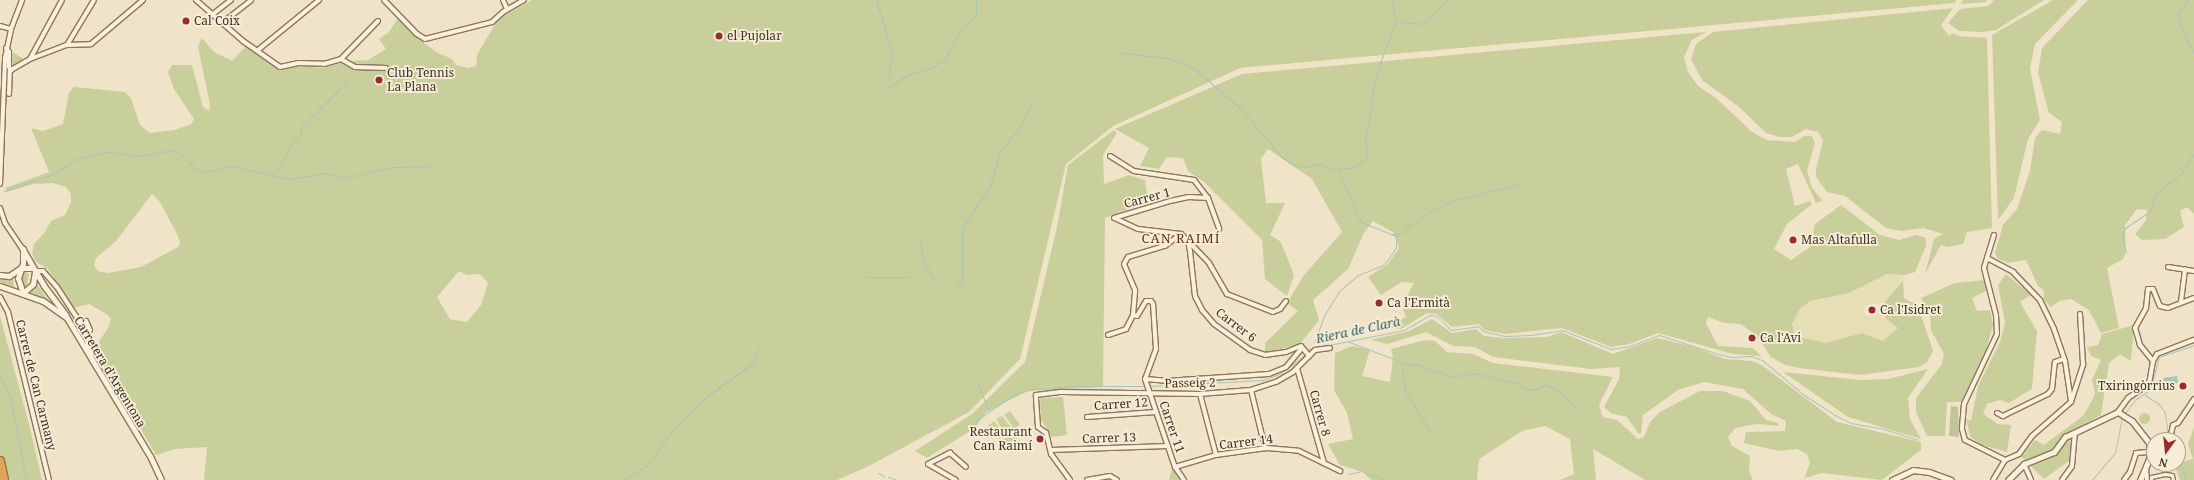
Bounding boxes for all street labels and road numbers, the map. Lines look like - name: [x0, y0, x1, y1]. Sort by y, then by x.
- street label: Carrer 1: [1122, 185, 1172, 211]
- street label: Carrer 6: [1213, 305, 1259, 345]
- street label: Carretera d'Argentona: [71, 314, 149, 430]
- street label: Carrer de Can Carmany: [13, 318, 59, 452]
- street label: Passeig 2: [1164, 375, 1216, 391]
- street label: Carrer 8: [1307, 388, 1333, 438]
- street label: Carrer 12: [1094, 395, 1148, 413]
- street label: Carrer 11: [1156, 399, 1188, 455]
- street label: Carrer 13: [1082, 430, 1136, 446]
- street label: Carrer 14: [1218, 432, 1274, 452]

